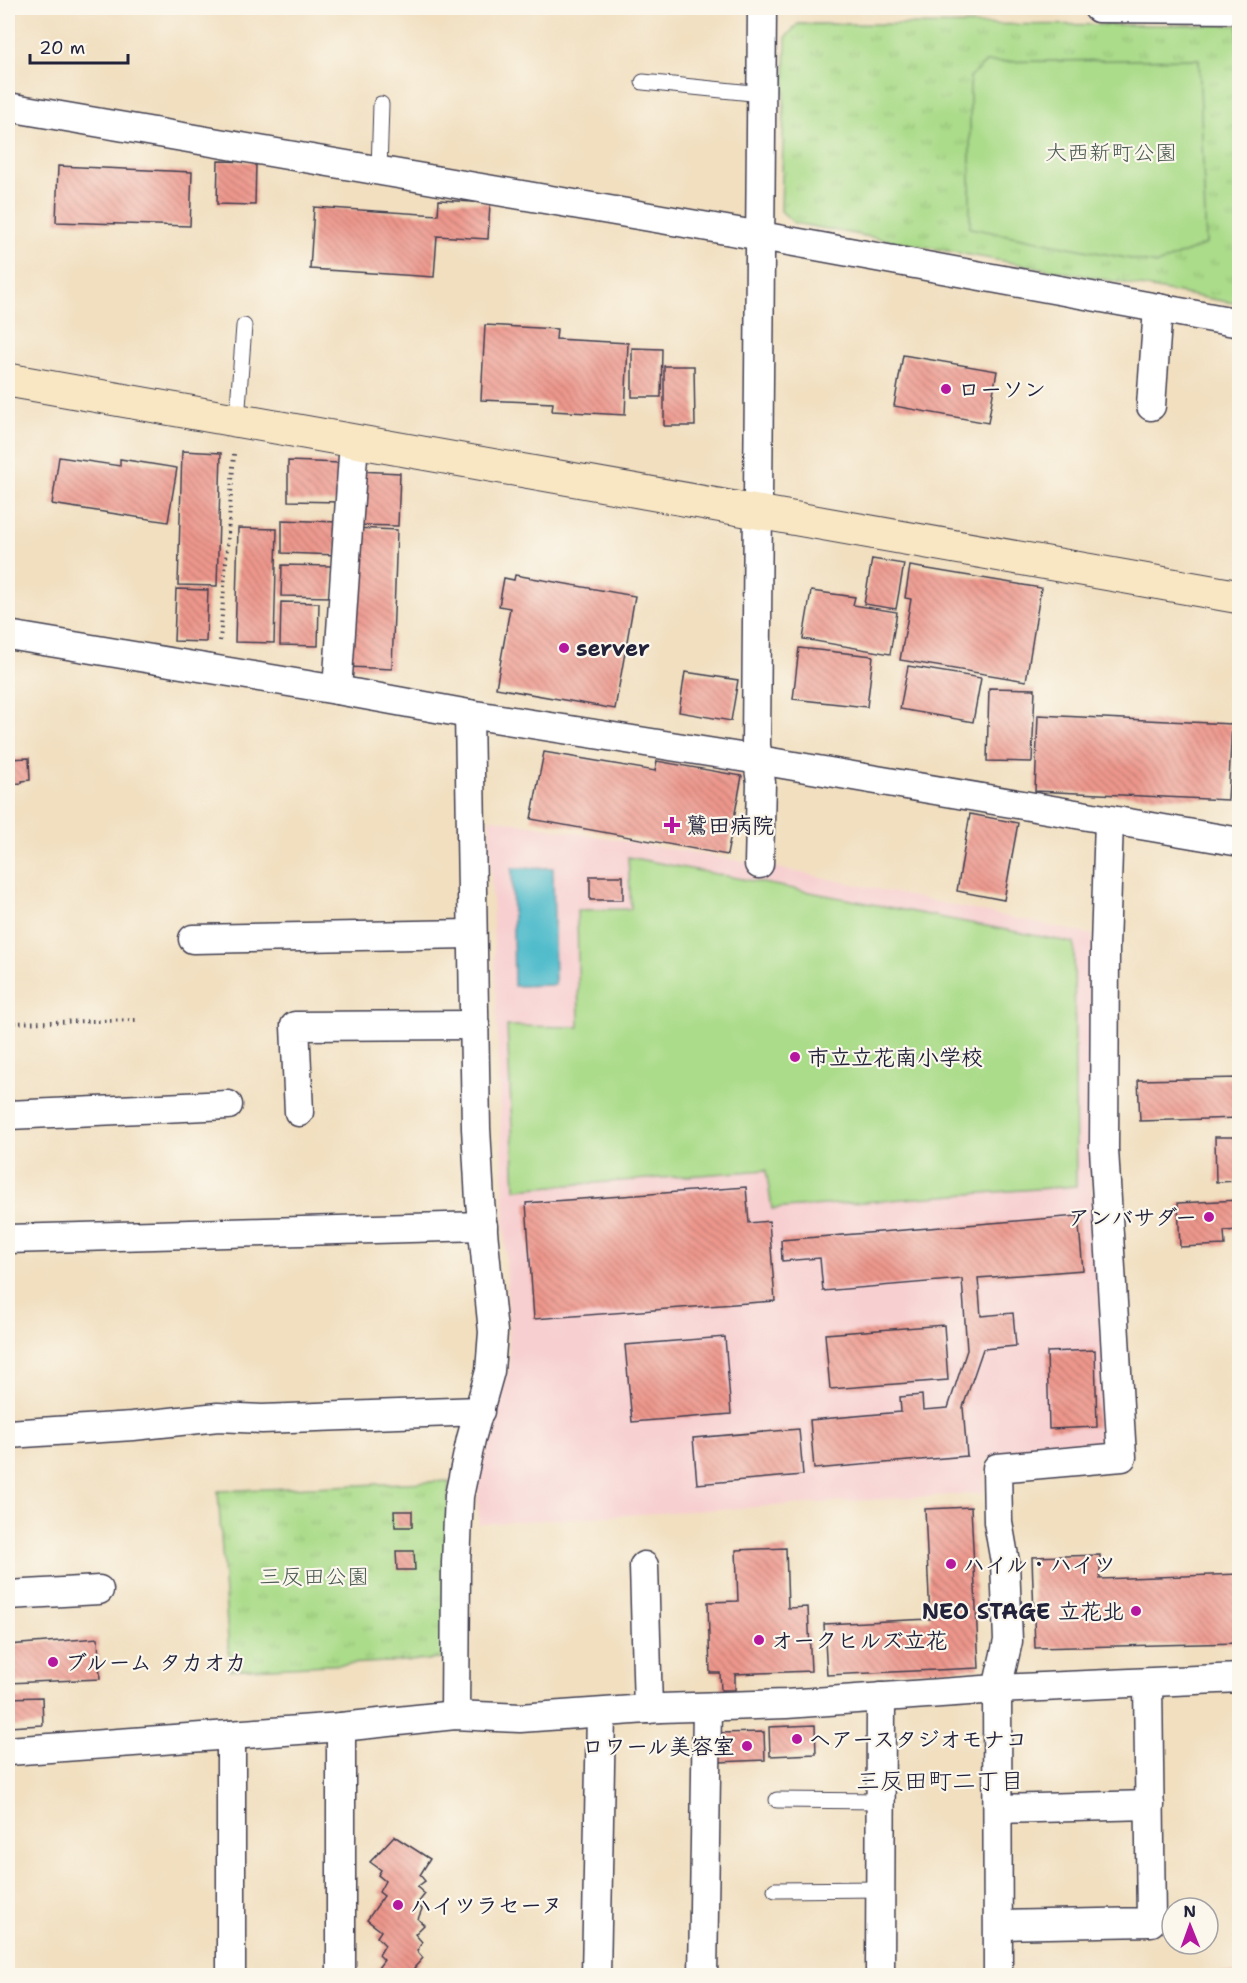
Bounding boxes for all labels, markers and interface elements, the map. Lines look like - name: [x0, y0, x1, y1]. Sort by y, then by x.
- scale bar: [30, 27, 128, 65]
- text: 20 m: [39, 36, 85, 60]
- park label: 大西新町公園: [1045, 138, 1177, 167]
- place label: ローソン: [958, 375, 1046, 404]
- marker: ローソン: [939, 382, 953, 396]
- place label: server: [576, 634, 650, 663]
- marker: server: [557, 641, 571, 655]
- place label: 鷲田病院: [686, 811, 774, 840]
- marker: 鷲田病院: [663, 816, 681, 834]
- place label: 市立立花南小学校: [807, 1043, 983, 1072]
- marker: 市立立花南小学校: [788, 1050, 802, 1064]
- place label: アンバサダー: [1068, 1203, 1197, 1232]
- marker: アンバサダー: [1202, 1210, 1216, 1224]
- place label: ハイル・ハイツ: [963, 1550, 1116, 1579]
- marker: ハイル・ハイツ: [944, 1557, 958, 1571]
- park label: 三反田公園: [259, 1562, 369, 1591]
- place label: NEO STAGE 立花北: [922, 1597, 1124, 1626]
- marker: NEO STAGE 立花北: [1129, 1604, 1143, 1618]
- place label: オークヒルズ立花: [771, 1626, 947, 1655]
- marker: オークヒルズ立花: [752, 1633, 766, 1647]
- place label: ブルーム タカオカ: [65, 1648, 247, 1677]
- marker: ブルーム タカオカ: [46, 1655, 60, 1669]
- place label: ヘアースタジオモナコ: [809, 1725, 1027, 1754]
- place label: ロワール美容室: [582, 1732, 735, 1761]
- marker: ヘアースタジオモナコ: [790, 1732, 804, 1746]
- marker: ロワール美容室: [740, 1739, 754, 1753]
- district label: 三反田町二丁目: [856, 1765, 1024, 1797]
- place label: ハイツラセーヌ: [410, 1891, 563, 1920]
- north arrow: [1160, 1896, 1220, 1956]
- marker: ハイツラセーヌ: [391, 1898, 405, 1912]
- text: N: [1183, 1901, 1196, 1922]

